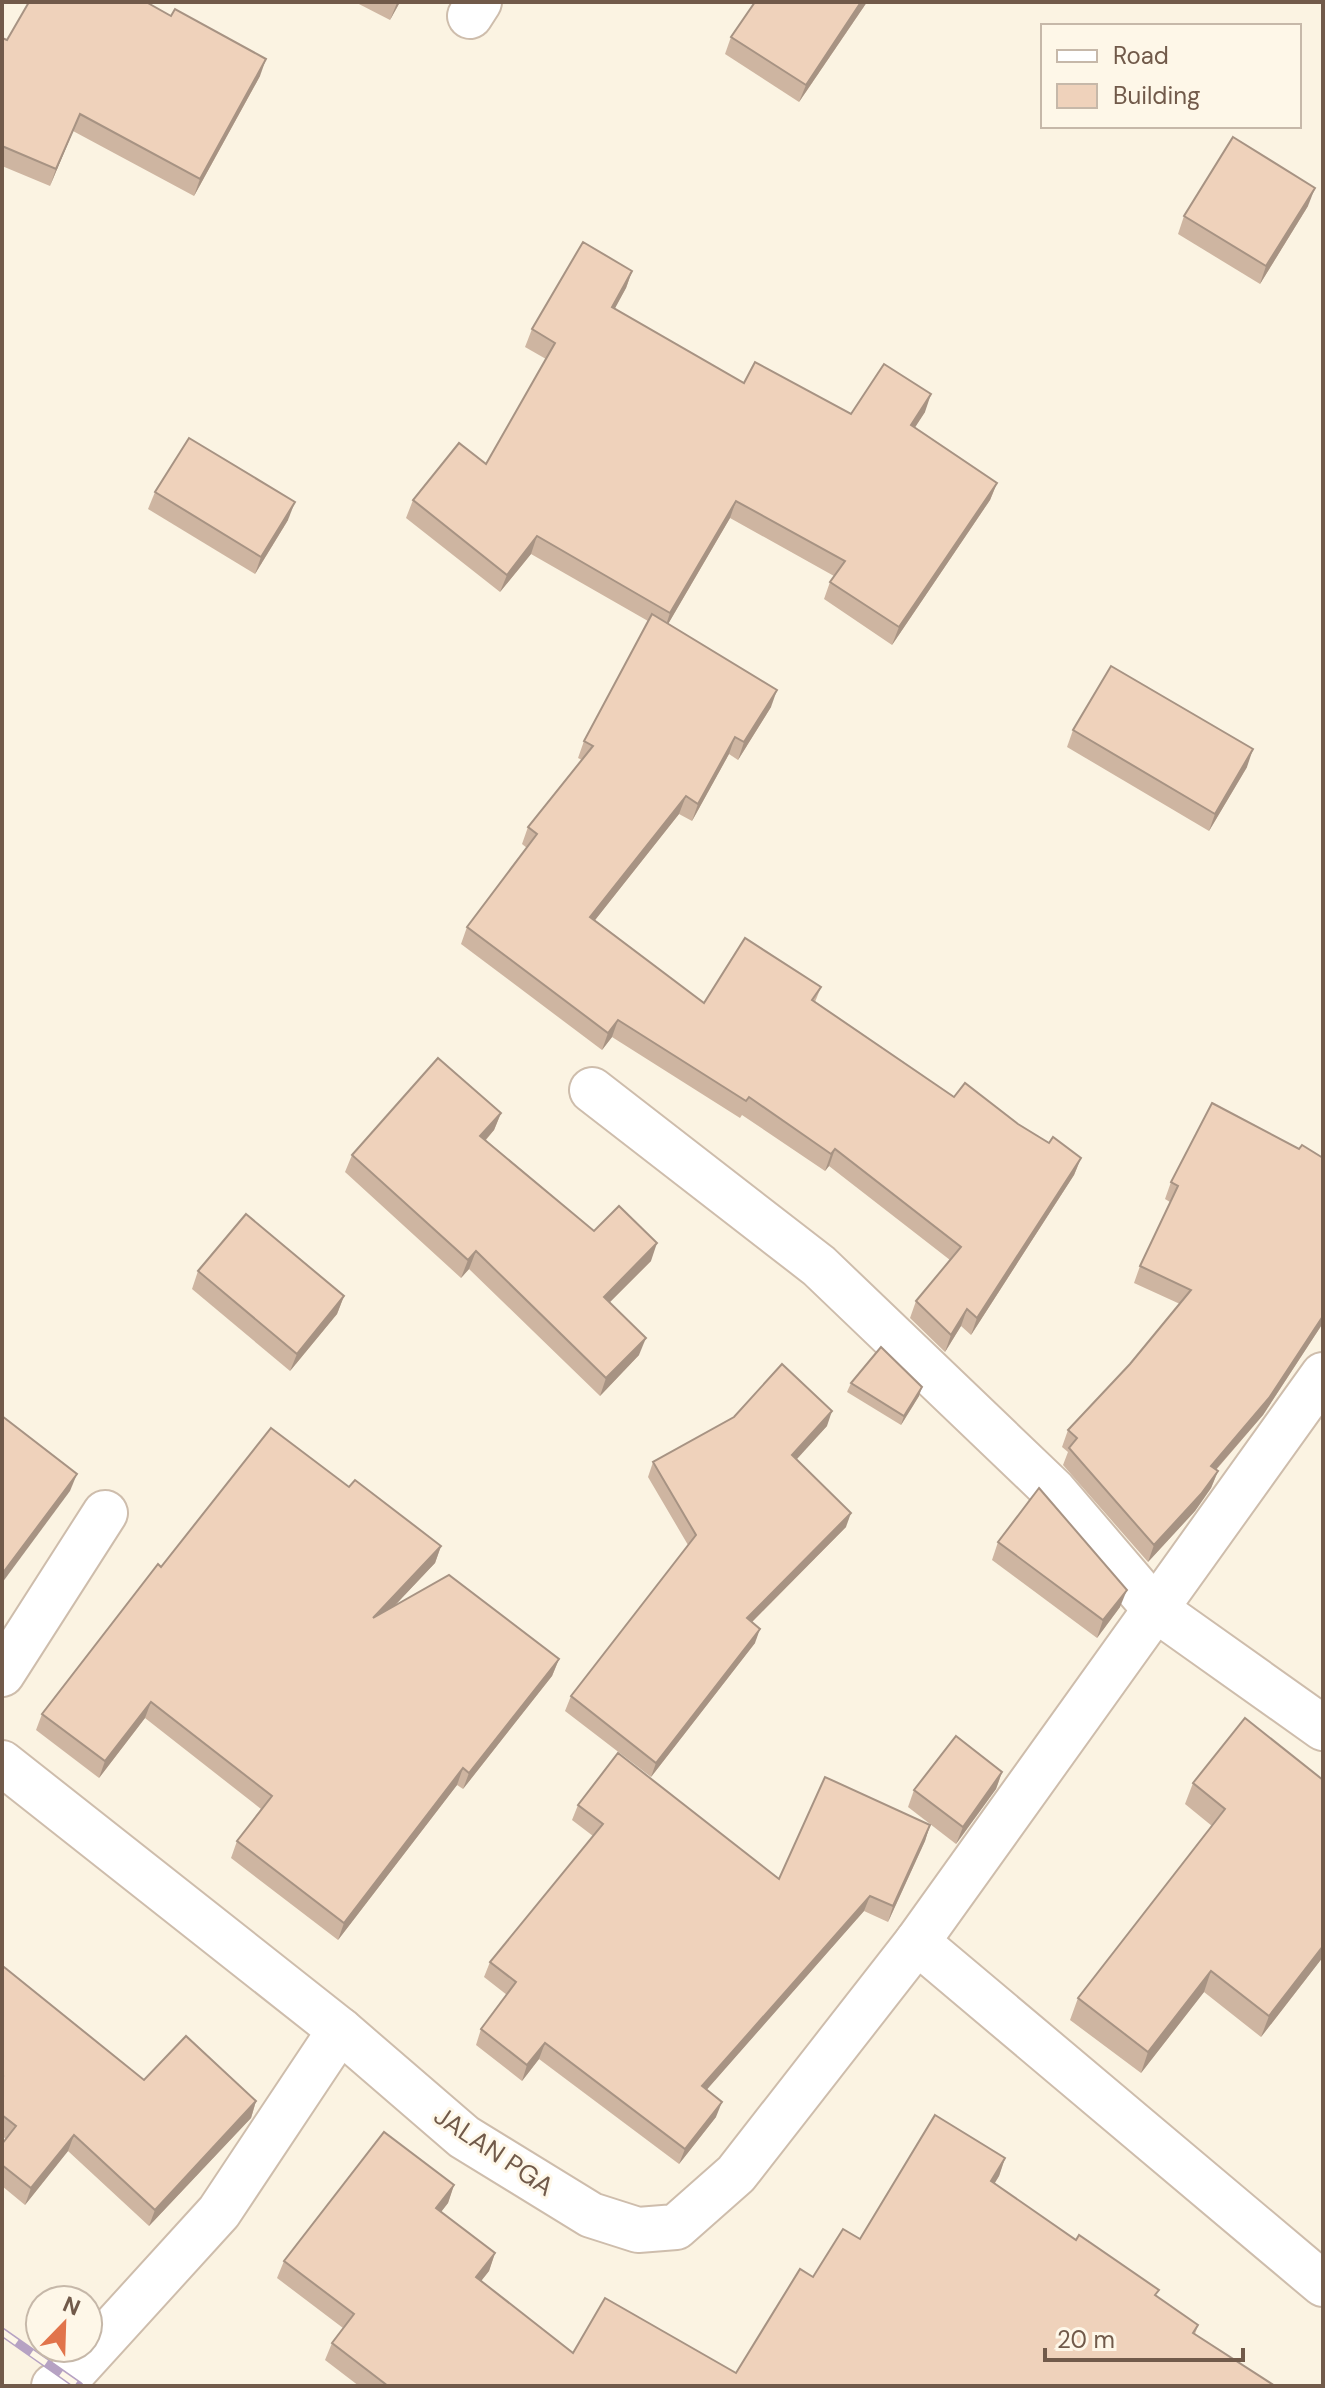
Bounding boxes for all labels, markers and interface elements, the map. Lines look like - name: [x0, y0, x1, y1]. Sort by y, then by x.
- legend: [1041, 24, 1301, 128]
- text: Road: [1113, 40, 1169, 71]
- text: Building: [1113, 80, 1200, 111]
- street label: JALAN PGA: [428, 2098, 560, 2204]
- north arrow: [24, 2284, 104, 2364]
- text: N: [59, 2290, 85, 2323]
- scale bar: [1045, 2312, 1243, 2362]
- text: 20 m: [1057, 2324, 1115, 2355]

